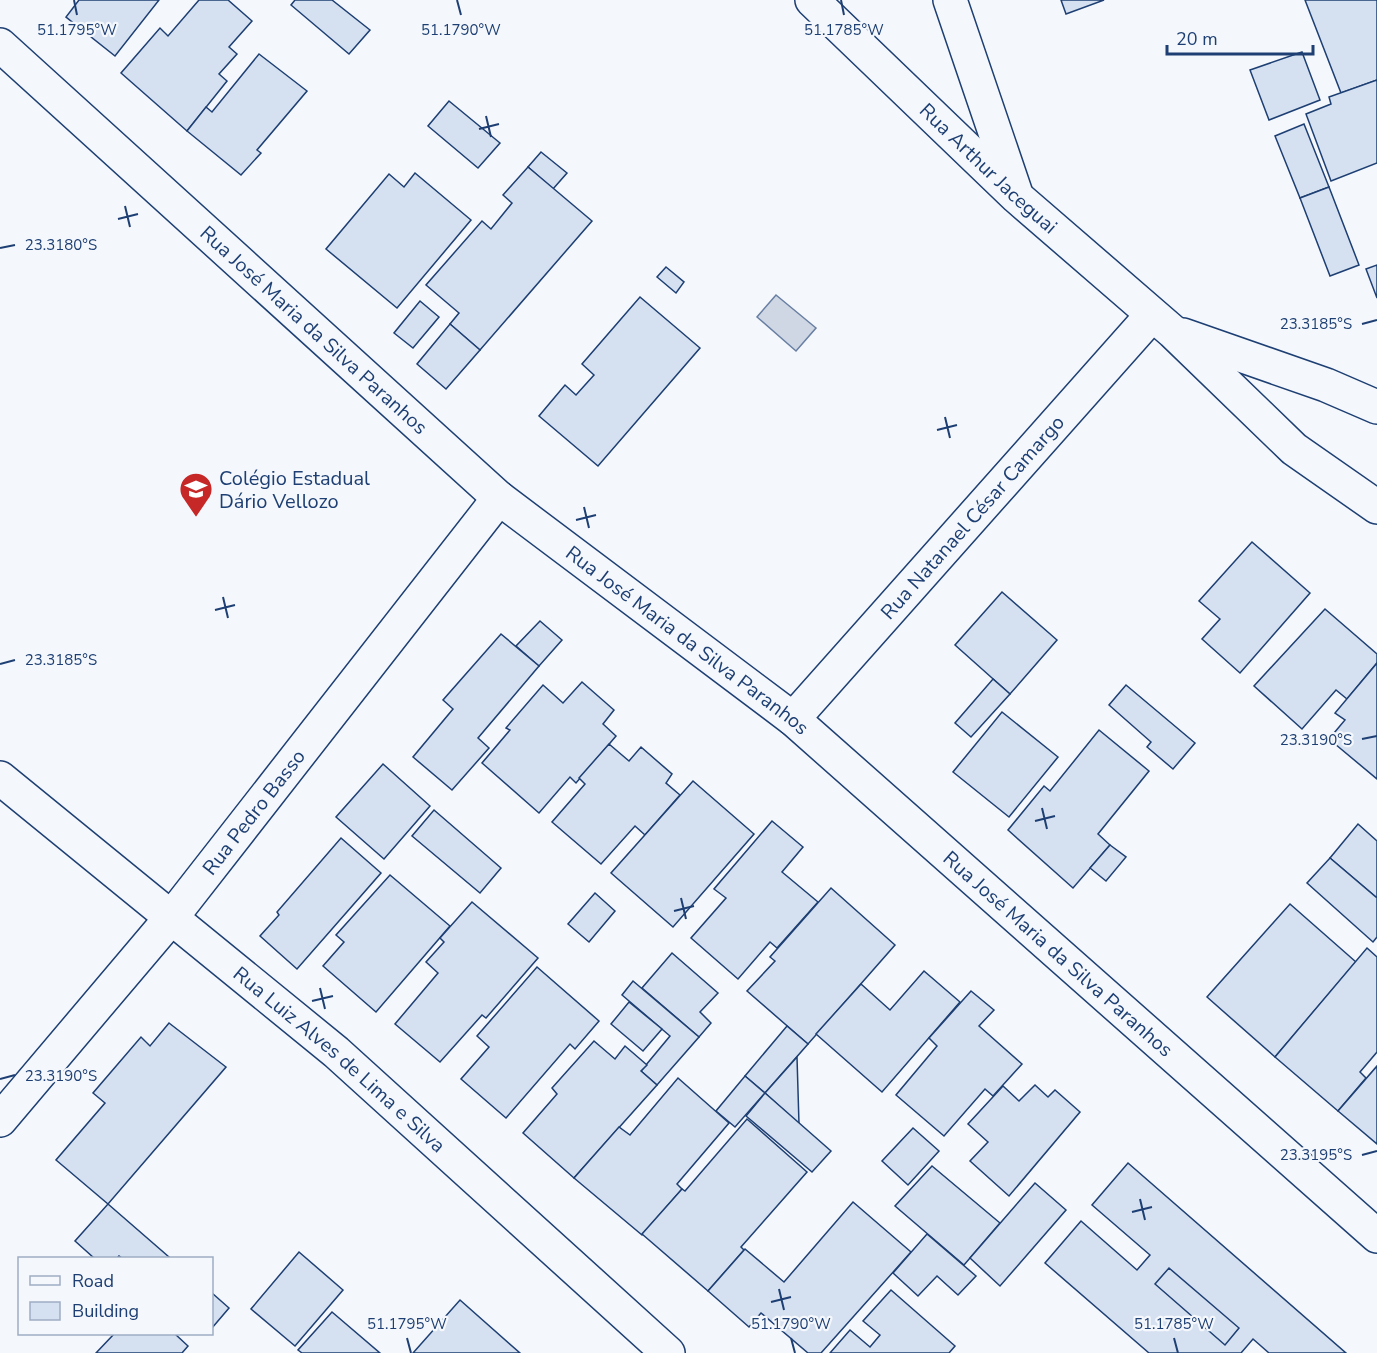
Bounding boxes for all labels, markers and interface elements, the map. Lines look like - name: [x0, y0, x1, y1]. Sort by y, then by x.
- scale bar: [1167, 18, 1312, 56]
- text: 51.1795°W: [37, 20, 117, 40]
- text: 51.1790°W: [421, 20, 501, 40]
- text: 51.1785°W: [804, 20, 884, 40]
- text: 20 m: [1176, 27, 1218, 51]
- street label: Rua Arthur Jaceguai: [914, 97, 1063, 240]
- street label: Rua José Maria da Silva Paranhos: [194, 220, 434, 440]
- text: 23.3180°S: [25, 235, 97, 255]
- text: 23.3185°S: [1280, 314, 1352, 334]
- street label: Rua Natanael César Camargo: [874, 409, 1070, 625]
- place label: Colégio Estadual Dário Vellozo: [219, 465, 370, 515]
- school or university icon: Colégio Estadual Dário Vellozo: [178, 471, 214, 518]
- street label: Rua José Maria da Silva Paranhos: [560, 539, 815, 741]
- text: 23.3185°S: [25, 650, 97, 670]
- text: 23.3190°S: [1280, 730, 1352, 750]
- street label: Rua Pedro Basso: [196, 744, 311, 881]
- street label: Rua José Maria da Silva Paranhos: [938, 845, 1179, 1063]
- street label: Rua Luiz Alves de Lima e Silva: [228, 960, 451, 1158]
- text: 23.3190°S: [25, 1066, 97, 1086]
- text: 23.3195°S: [1280, 1145, 1352, 1165]
- legend: [18, 1257, 213, 1335]
- text: Road: [72, 1269, 114, 1293]
- text: Building: [72, 1299, 139, 1323]
- text: 51.1795°W: [367, 1314, 447, 1334]
- text: 51.1790°W: [751, 1314, 831, 1334]
- text: 51.1785°W: [1134, 1314, 1214, 1334]

